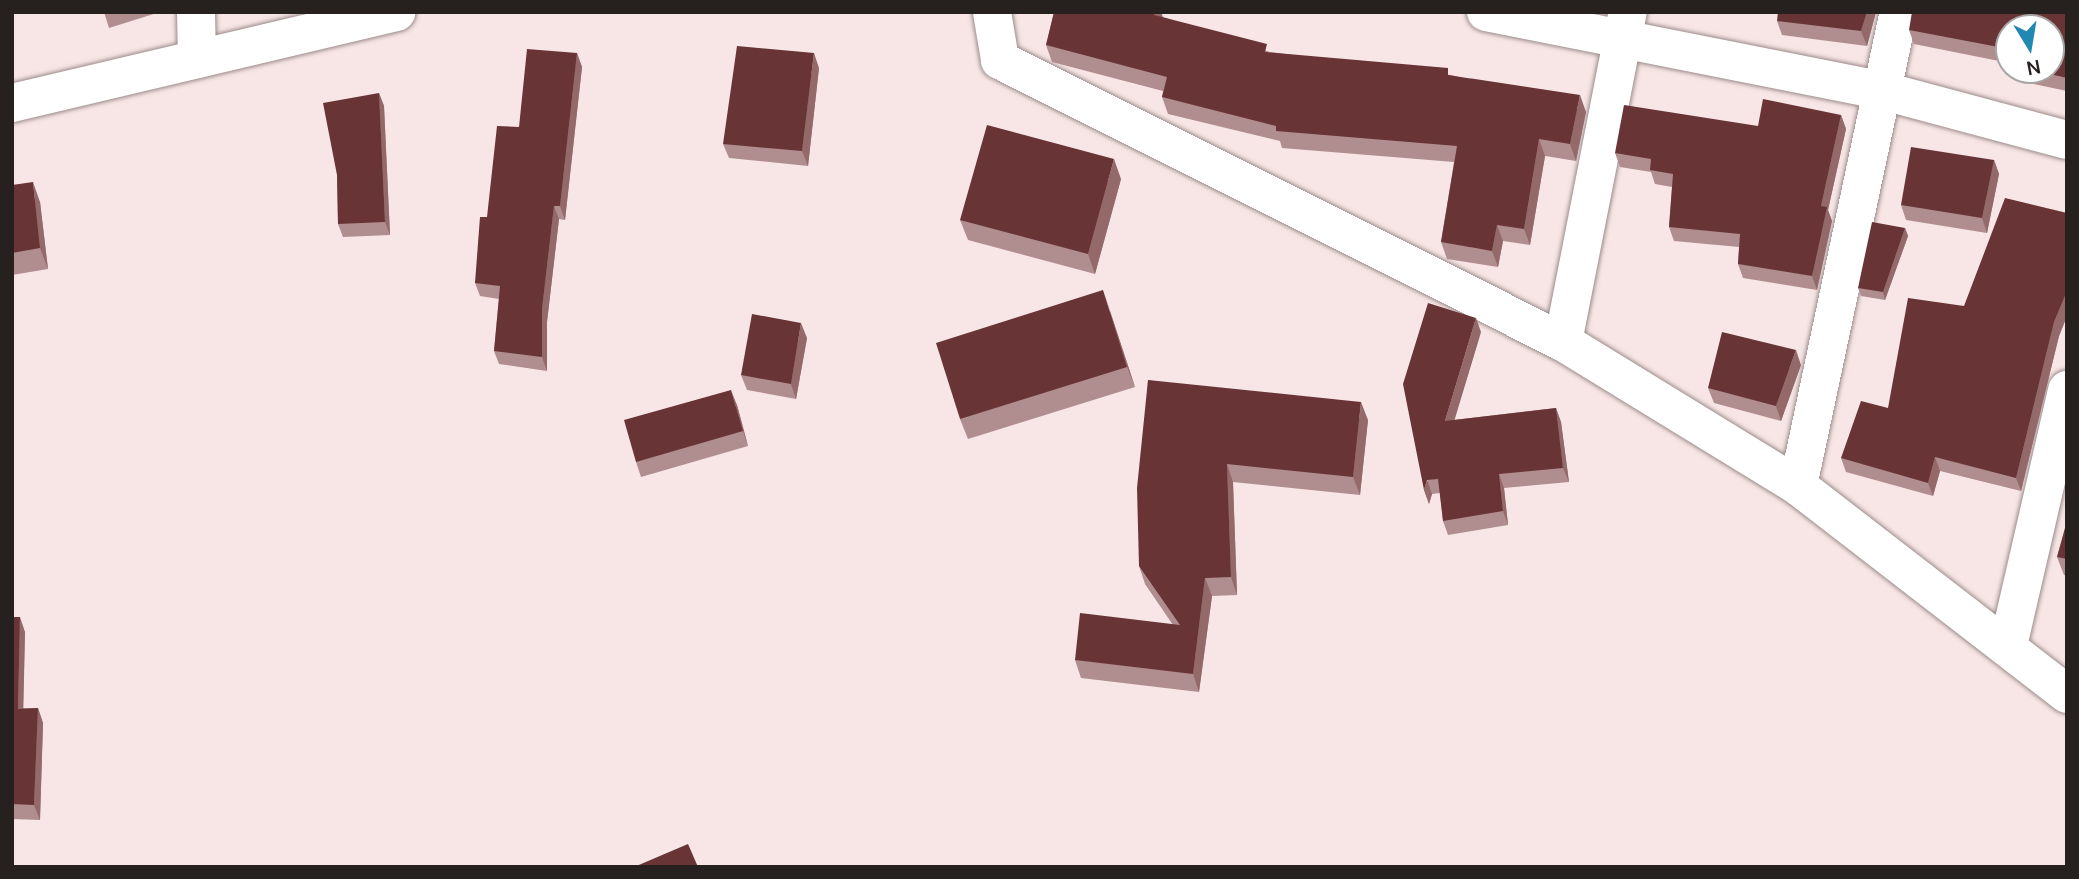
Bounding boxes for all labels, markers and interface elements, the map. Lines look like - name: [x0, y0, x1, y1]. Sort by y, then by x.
- north arrow: [1995, 14, 2065, 84]
- text: N: [2024, 54, 2043, 82]

